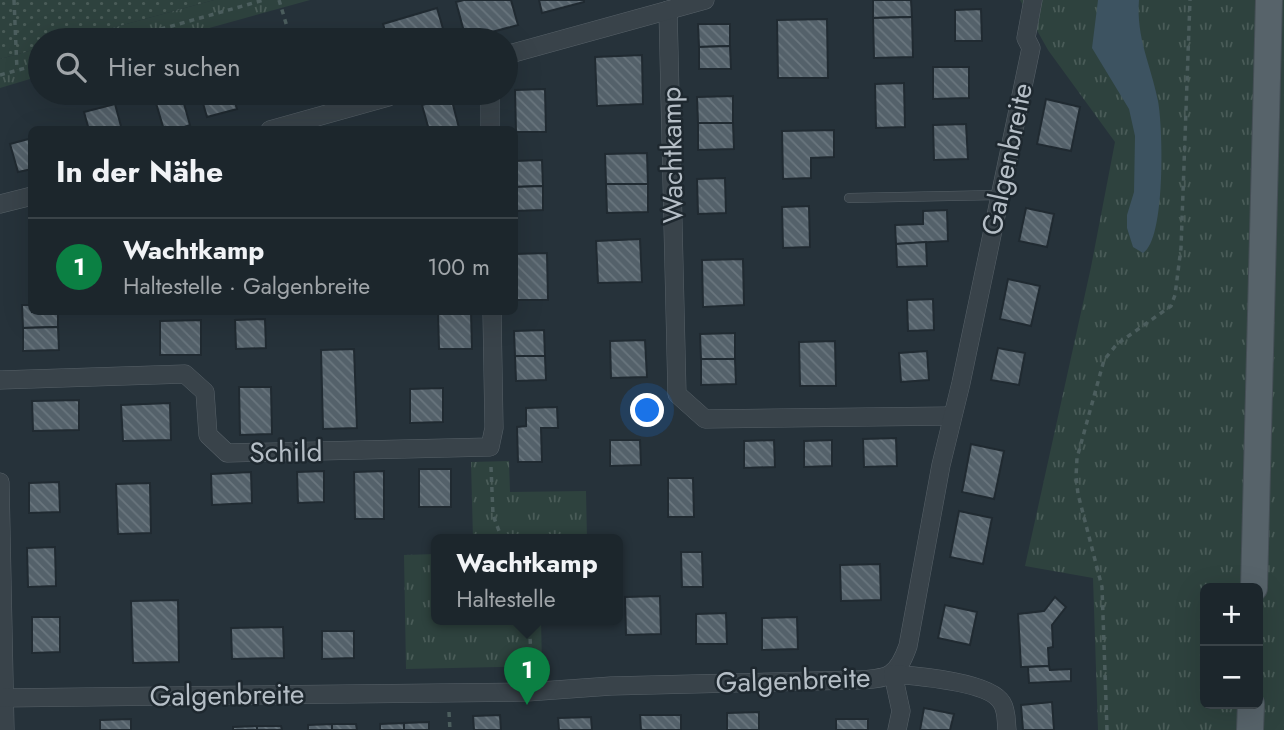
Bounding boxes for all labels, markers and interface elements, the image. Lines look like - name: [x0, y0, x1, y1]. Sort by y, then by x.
- search box: [28, 28, 518, 105]
- icon: search: [52, 48, 90, 86]
- text: Hier suchen: [108, 48, 241, 86]
- street label: Galgenbreite: [971, 79, 1043, 239]
- street label: Wachtkamp: [650, 86, 694, 224]
- text: In der Nähe: [56, 150, 223, 193]
- text: Wachtkamp: [123, 231, 264, 269]
- text: 1: [73, 250, 85, 284]
- text: 100 m: [427, 250, 490, 284]
- text: Haltestelle · Galgenbreite: [123, 269, 370, 303]
- your location: [630, 393, 664, 427]
- street label: Schild: [249, 431, 323, 473]
- popup: [431, 534, 623, 625]
- text: Wachtkamp: [456, 544, 598, 582]
- text: Haltestelle: [456, 582, 556, 616]
- map controls: [1200, 583, 1263, 709]
- button: +: [1200, 583, 1263, 646]
- button: −: [1200, 646, 1263, 709]
- pin: 1: [504, 647, 550, 705]
- street label: Galgenbreite: [715, 657, 871, 703]
- street label: Galgenbreite: [149, 673, 305, 717]

